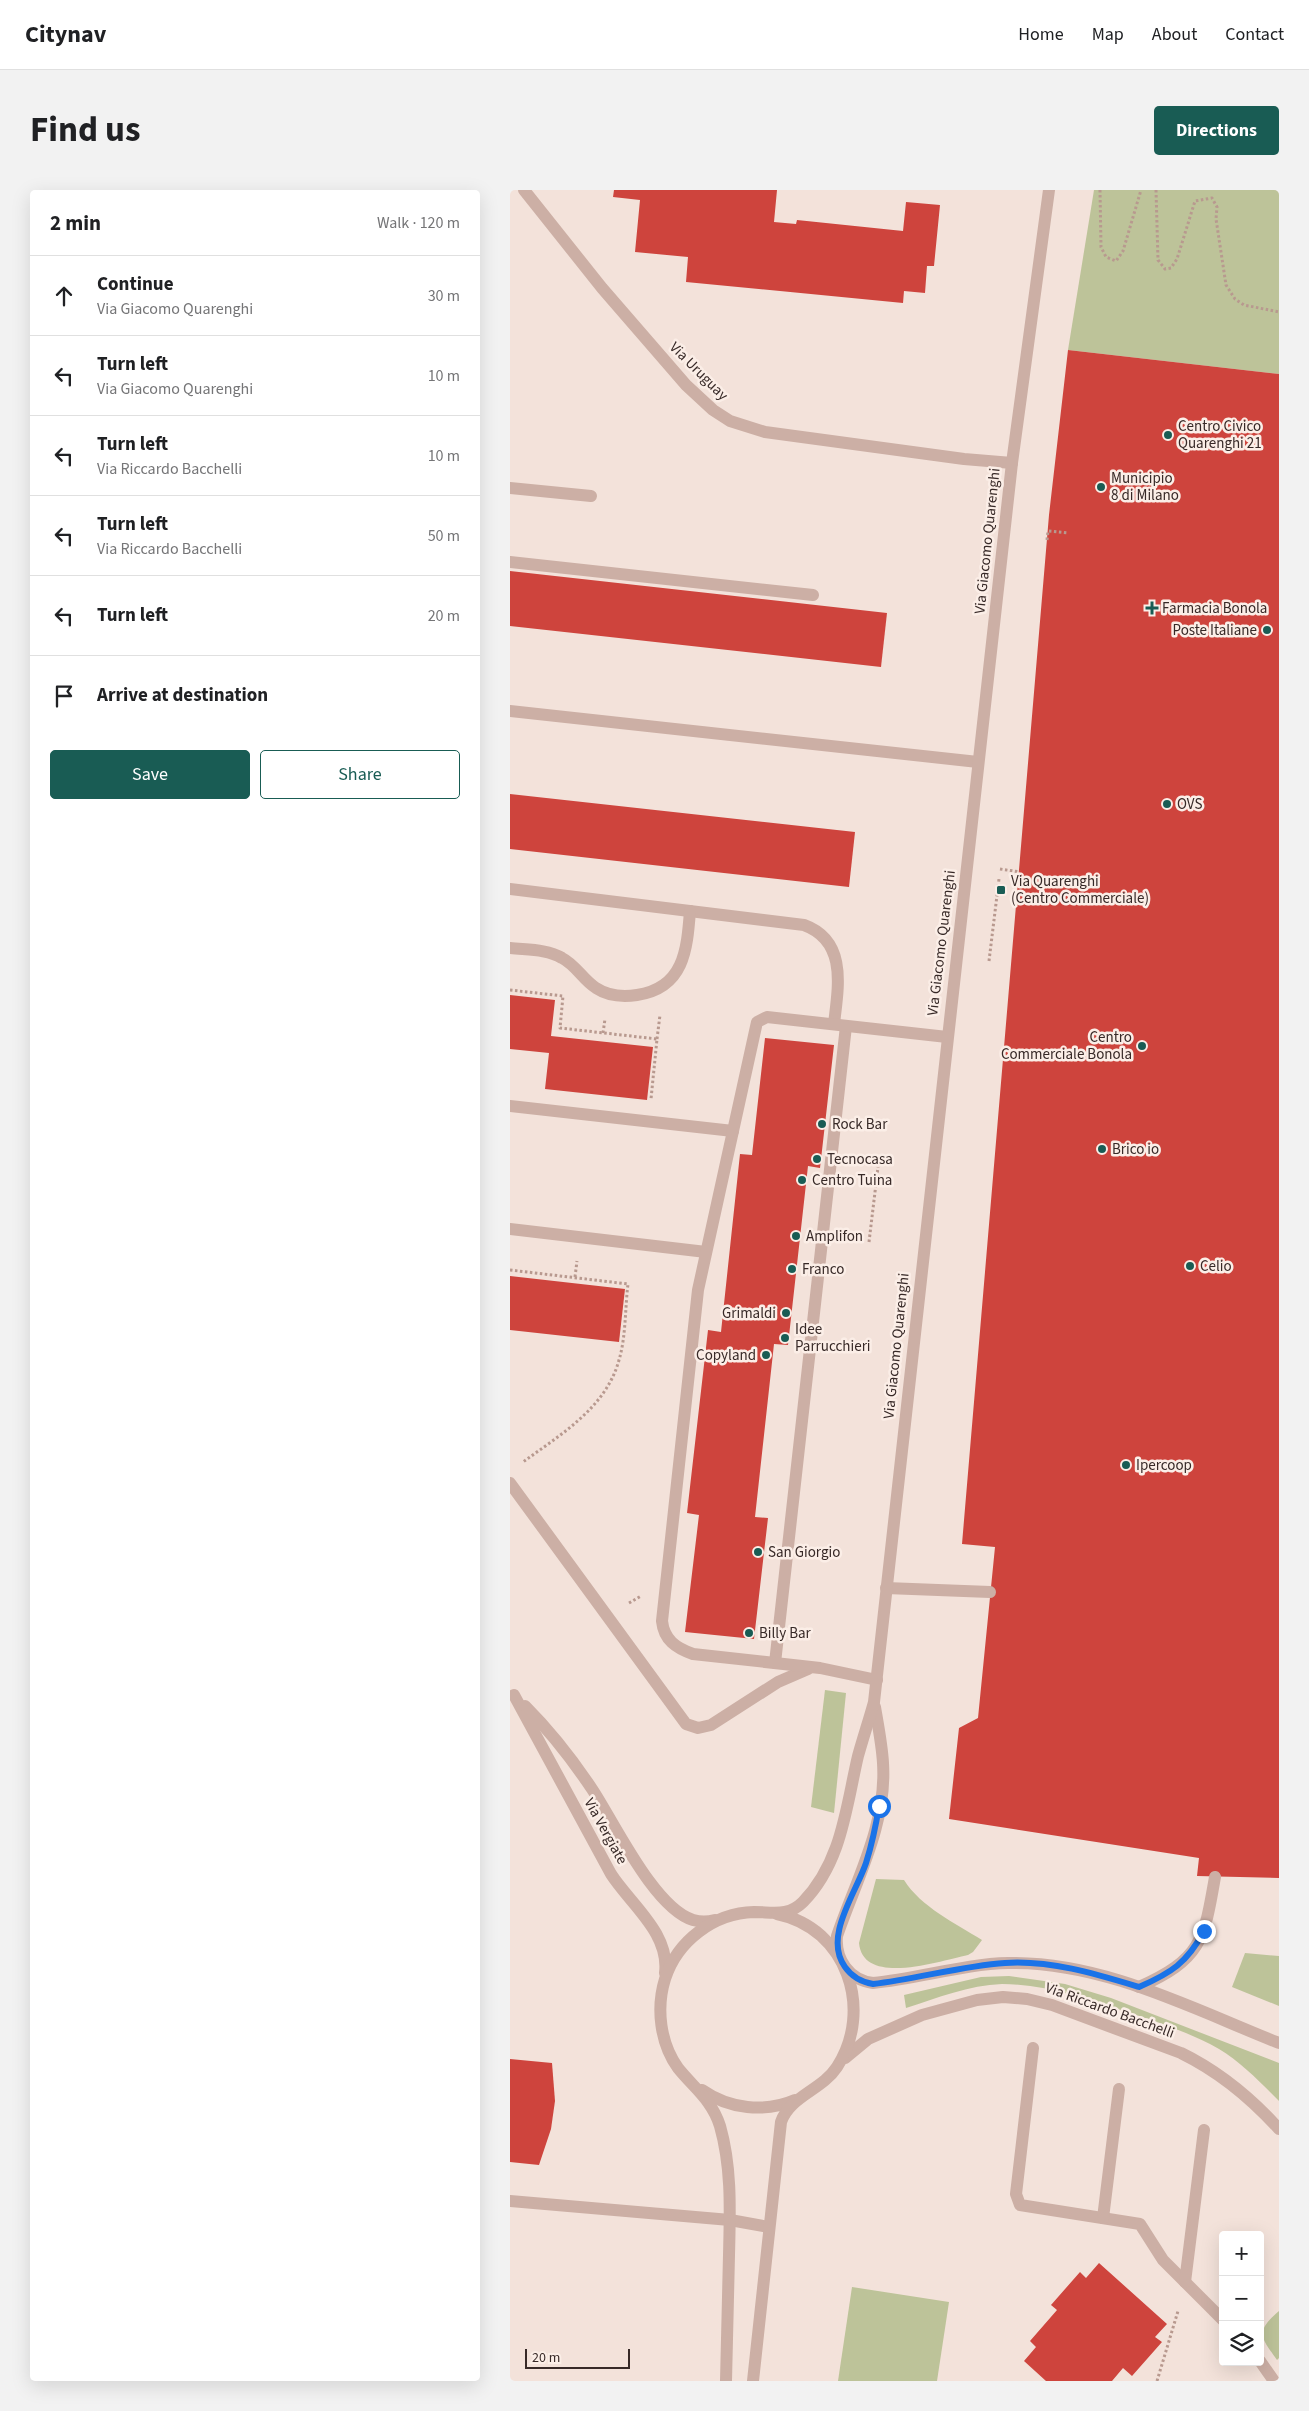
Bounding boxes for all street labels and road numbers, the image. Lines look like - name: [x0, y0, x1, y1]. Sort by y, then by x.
- street label: Via Uruguay: [665, 337, 733, 405]
- street label: Via Giacomo Quarenghi: [969, 467, 1006, 615]
- street label: Via Giacomo Quarenghi: [922, 869, 961, 1017]
- street label: Via Giacomo Quarenghi: [878, 1272, 915, 1420]
- street label: Via Vergiate: [579, 1794, 632, 1868]
- street label: Via Riccardo Bacchelli: [1042, 1977, 1177, 2044]

